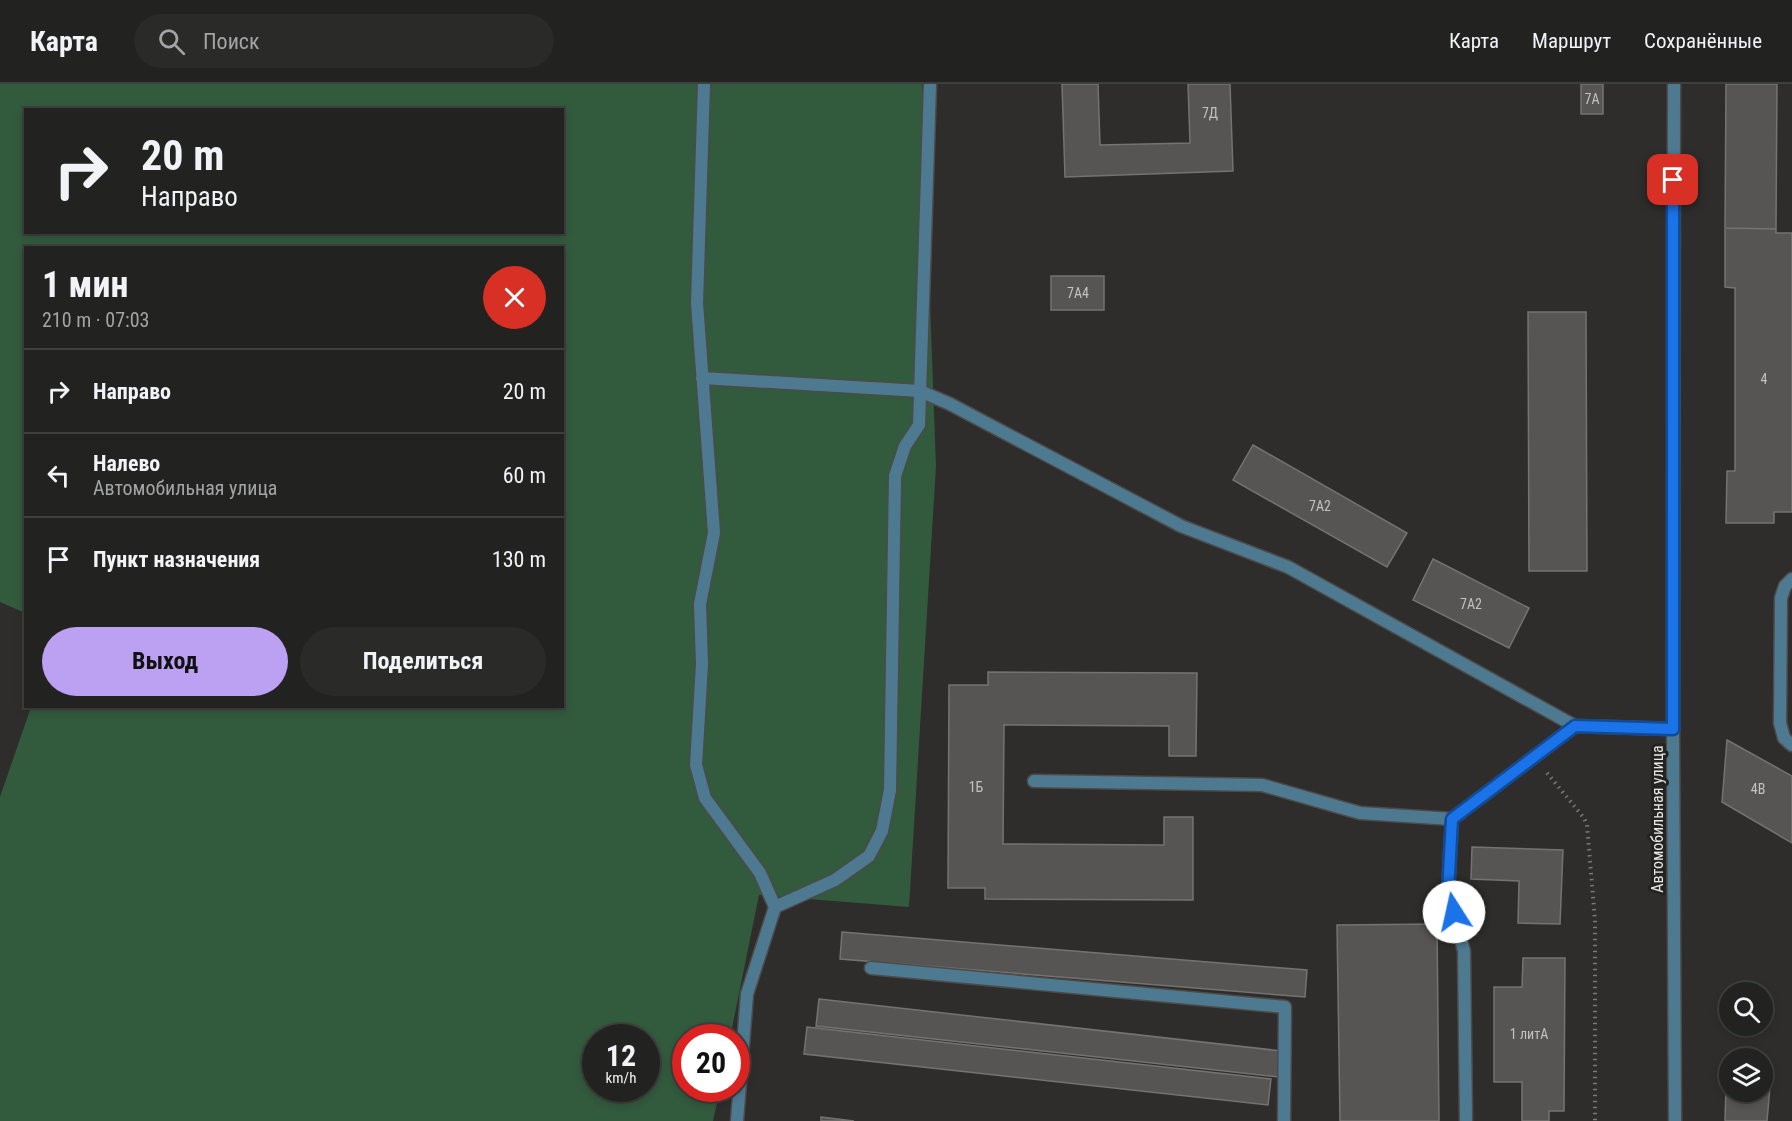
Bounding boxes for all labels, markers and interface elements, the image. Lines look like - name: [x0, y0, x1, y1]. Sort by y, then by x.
- search box: [134, 14, 554, 68]
- text: Карта: [30, 25, 98, 58]
- icon: search: [155, 25, 188, 58]
- text: Поиск: [203, 29, 260, 54]
- text: Карта: [1449, 29, 1499, 53]
- text: Маршрут: [1532, 29, 1611, 53]
- text: Сохранённые: [1644, 29, 1762, 53]
- house number: 7А: [1585, 91, 1599, 107]
- house number: 7Д: [1202, 105, 1218, 121]
- text: 20 m: [141, 131, 224, 180]
- icon: right: [42, 132, 120, 210]
- pin: [1647, 154, 1698, 205]
- icon: arrive: [1656, 163, 1689, 196]
- text: Направо: [141, 181, 238, 213]
- text: 1 мин: [42, 264, 128, 306]
- button: close: [483, 266, 546, 329]
- house number: 7А4: [1067, 285, 1089, 301]
- text: 210 m · 07:03: [42, 308, 149, 332]
- house number: 4: [1761, 371, 1768, 387]
- icon: right: [42, 375, 75, 408]
- text: Направо: [93, 379, 171, 404]
- text: 20 m: [503, 379, 546, 404]
- text: Налево: [93, 451, 160, 476]
- icon: left: [42, 459, 75, 492]
- text: 60 m: [503, 463, 546, 488]
- text: Автомобильная улица: [93, 476, 277, 500]
- house number: 7А2: [1309, 498, 1331, 514]
- icon: arrive: [42, 543, 75, 576]
- text: Пункт назначения: [93, 547, 260, 572]
- text: 130 m: [492, 547, 546, 572]
- house number: 7А2: [1460, 596, 1482, 612]
- button: Выход: [42, 627, 288, 696]
- button: Поделиться: [300, 627, 546, 696]
- street label: Автомобильная улица: [1648, 745, 1667, 893]
- house number: 1Б: [969, 779, 984, 795]
- house number: 4В: [1751, 781, 1765, 797]
- position arrow: [1422, 880, 1486, 944]
- map controls: [1719, 982, 1773, 1102]
- button: search: [1719, 982, 1773, 1036]
- speed limit sign: 20: [672, 1024, 750, 1102]
- house number: 1 литА: [1510, 1026, 1548, 1042]
- text: 12: [606, 1038, 636, 1073]
- button: layers: [1719, 1048, 1773, 1102]
- text: km/h: [606, 1069, 636, 1087]

